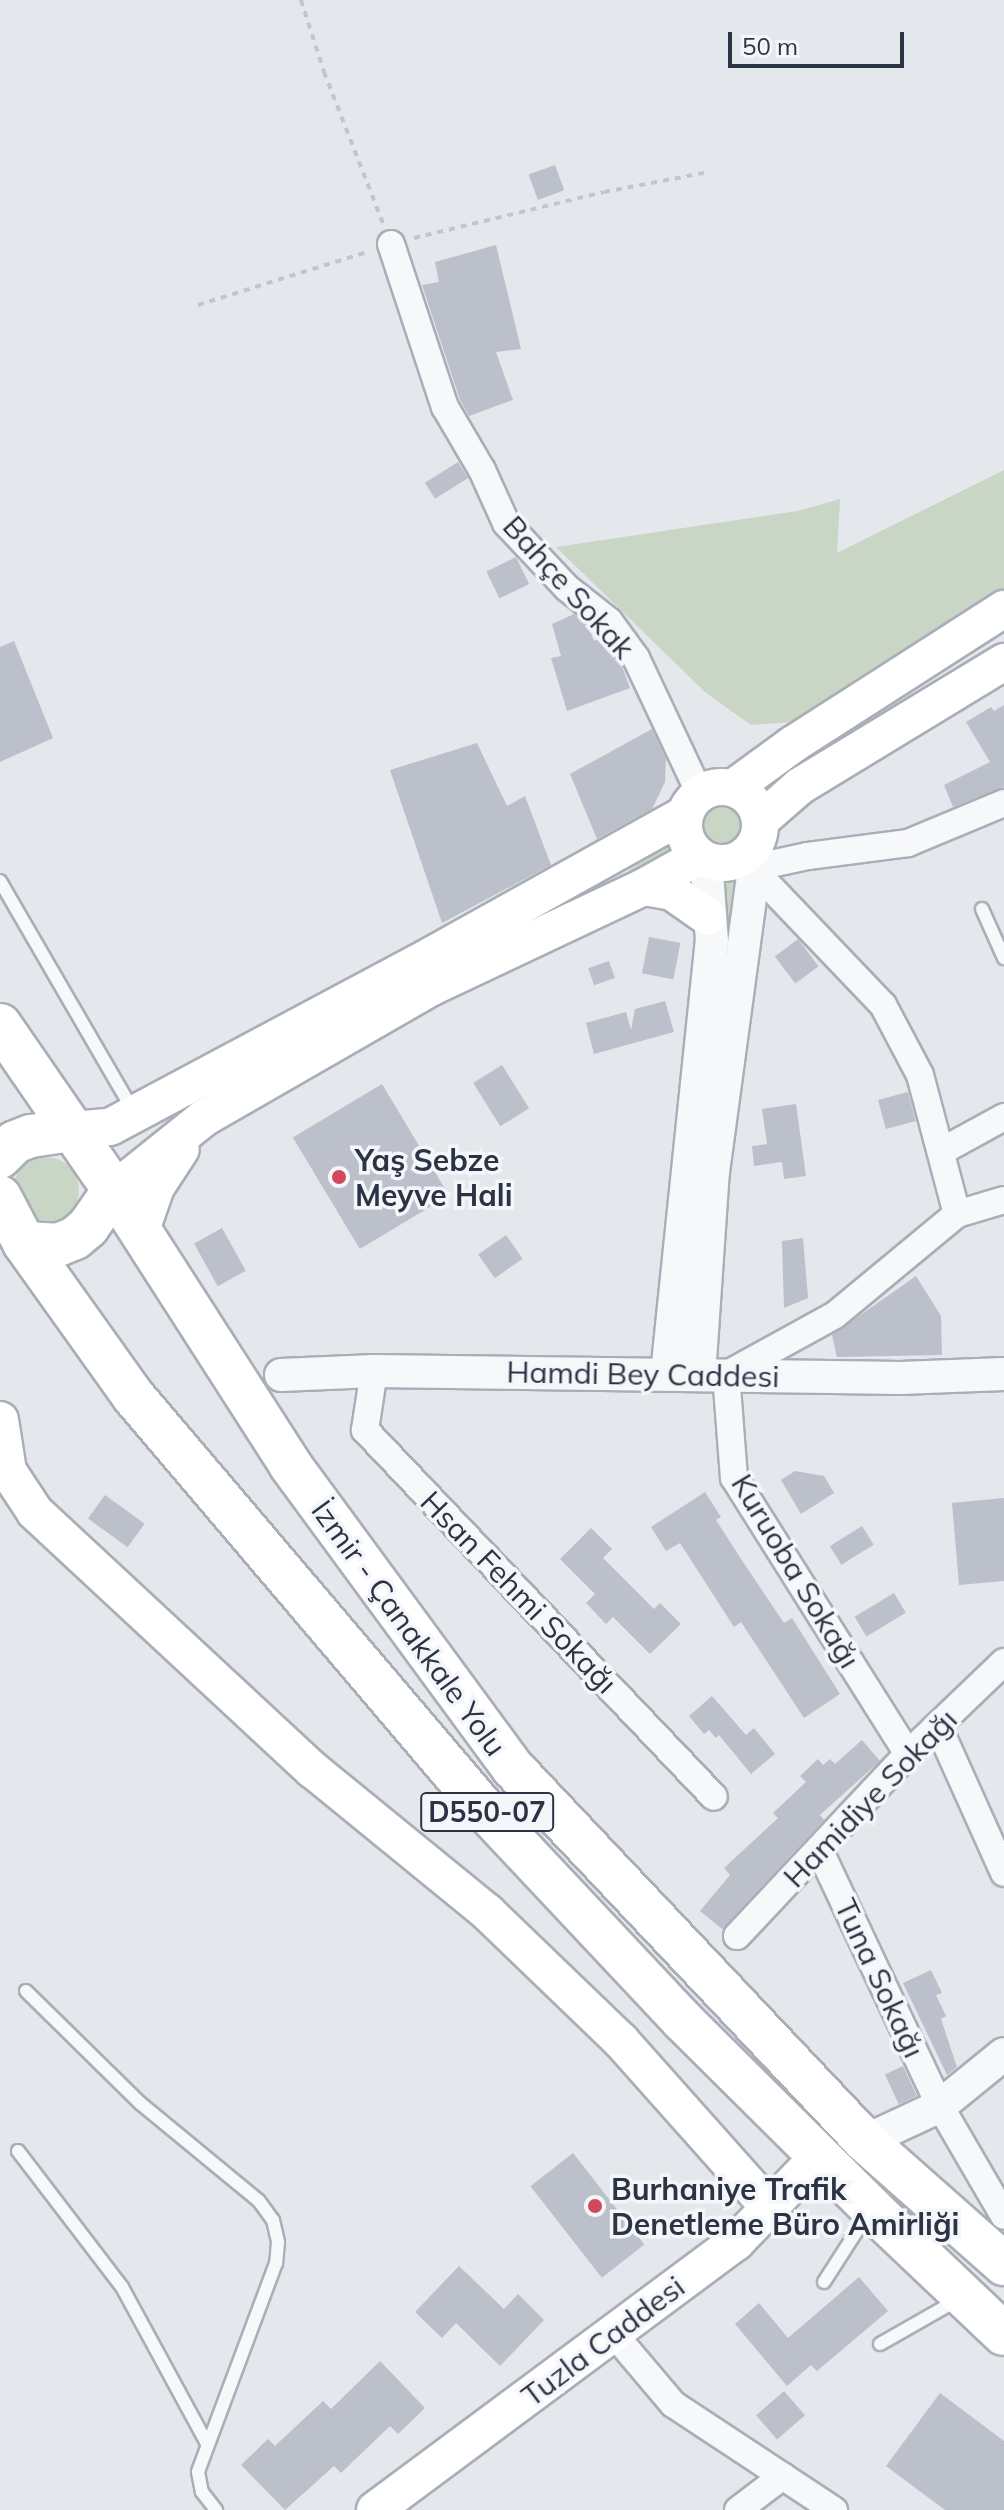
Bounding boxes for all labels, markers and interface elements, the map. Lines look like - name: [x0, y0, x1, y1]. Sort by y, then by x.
- scale bar: [732, 16, 908, 66]
- text: 50 m: [742, 31, 798, 61]
- street label: Bahçe Sokak: [496, 508, 642, 666]
- place label: Yaş Sebze Meyve Hali: [355, 1142, 512, 1212]
- marker: Yaş Sebze Meyve Hali: [330, 1168, 348, 1186]
- street label: Hamdi Bey Caddesi: [506, 1354, 780, 1394]
- street label: Kuruoba Sokağı: [724, 1468, 868, 1674]
- street label: Hsan Fehmi Sokağı: [413, 1483, 625, 1701]
- street label: İzmir - Çanakkale Yolu: [304, 1493, 514, 1763]
- street label: Hamidiye Sokağı: [776, 1701, 964, 1895]
- road number: D550-07: [419, 1788, 555, 1836]
- street label: Tuna Sokağı: [828, 1893, 932, 2063]
- place label: Burhaniye Trafik Denetleme Büro Amirliği: [611, 2171, 959, 2242]
- marker: Burhaniye Trafik Denetleme Büro Amirliği: [586, 2197, 604, 2215]
- street label: Tuzla Caddesi: [515, 2268, 691, 2414]

